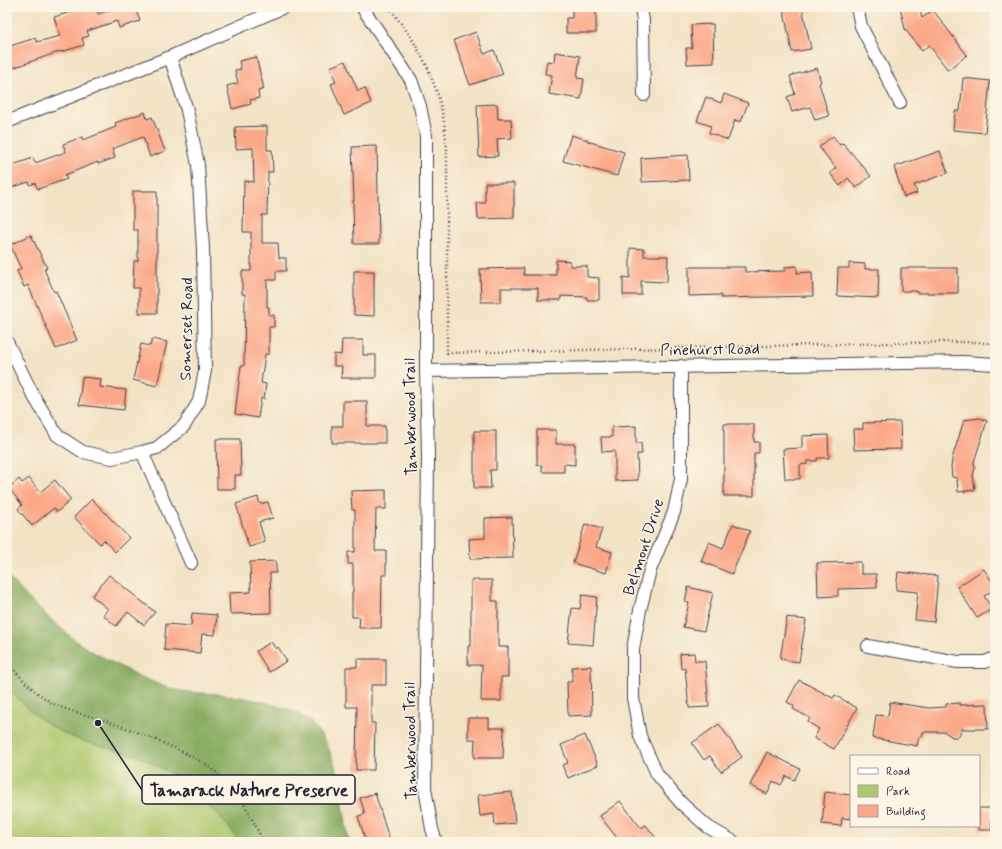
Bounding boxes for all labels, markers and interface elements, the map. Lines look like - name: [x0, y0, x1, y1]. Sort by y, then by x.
- street label: Somerset Road: [176, 277, 198, 381]
- street label: Pinehurst Road: [660, 339, 760, 361]
- street label: Tamberwood Trail: [399, 358, 423, 476]
- street label: Belmont Drive: [618, 496, 670, 598]
- street label: Tamberwood Trail: [399, 682, 423, 800]
- legend: [850, 755, 980, 827]
- text: Road: [886, 764, 910, 780]
- callout: Tamarack Nature Preserve: [142, 775, 355, 804]
- text: Tamarack Nature Preserve: [150, 780, 349, 802]
- text: Park: [886, 784, 910, 800]
- text: Building: [886, 804, 926, 821]

